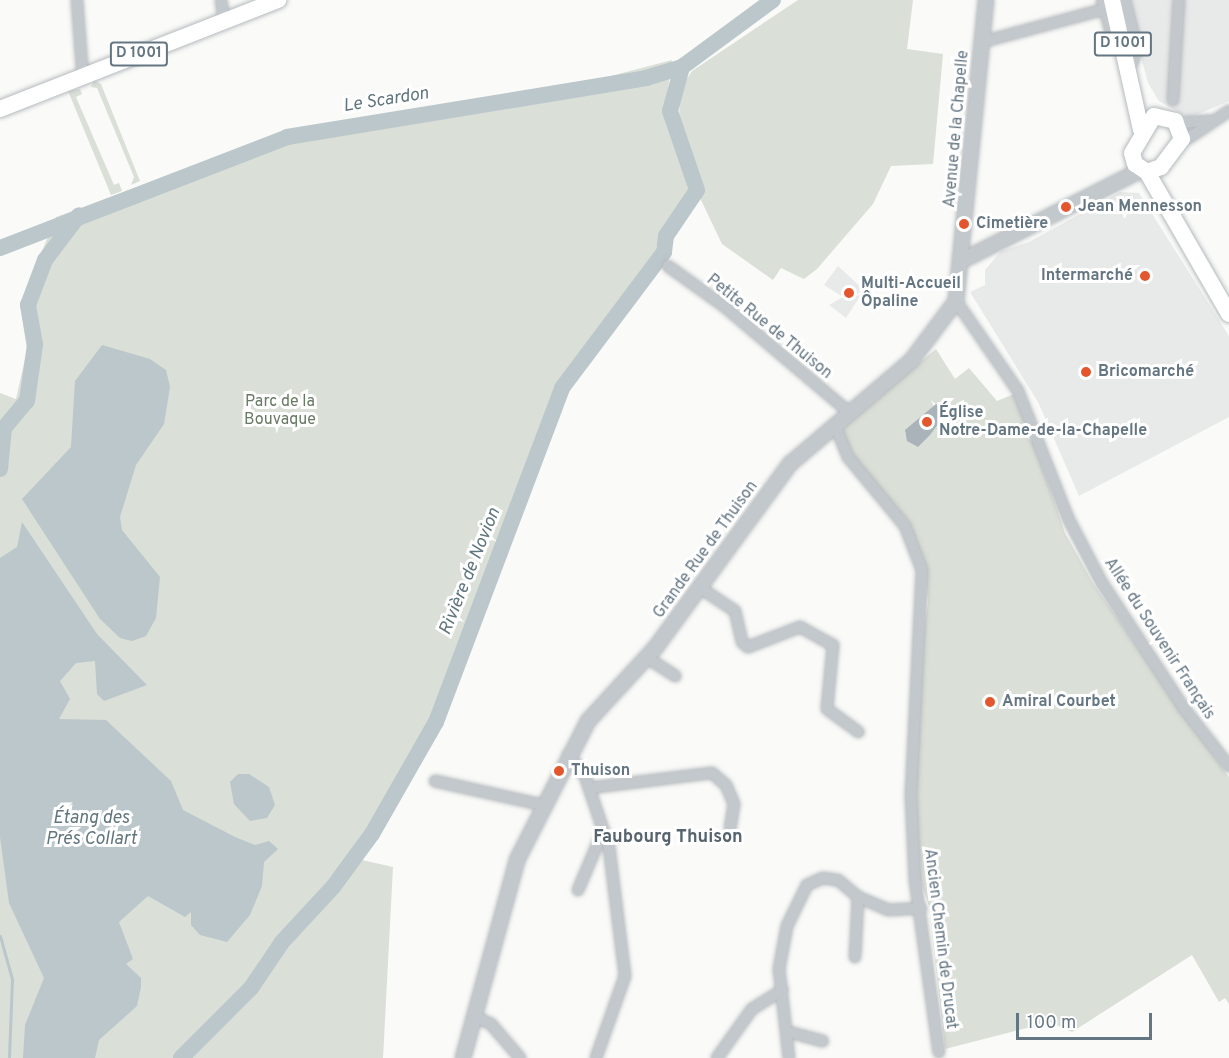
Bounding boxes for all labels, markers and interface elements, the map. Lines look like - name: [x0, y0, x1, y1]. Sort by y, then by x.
- road number: D 1001: [1093, 32, 1153, 56]
- road number: D 1001: [109, 42, 169, 66]
- street label: Avenue de la Chapelle: [941, 49, 973, 209]
- water label: Le Scardon: [342, 84, 430, 118]
- place label: Jean Mennesson: [1078, 197, 1202, 217]
- marker: Jean Mennesson: [1059, 200, 1073, 214]
- place label: Cimetière: [976, 214, 1048, 234]
- marker: Cimetière: [957, 217, 971, 231]
- place label: Intermarché: [1041, 266, 1133, 286]
- marker: Intermarché: [1138, 269, 1152, 283]
- street label: Petite Rue de Thuison: [702, 270, 836, 384]
- place label: Multi-Accueil Ôpaline: [861, 274, 961, 312]
- marker: Multi-Accueil Ôpaline: [842, 286, 856, 300]
- place label: Bricomarché: [1098, 362, 1194, 382]
- marker: Bricomarché: [1079, 365, 1093, 379]
- park label: Parc de la Bouvaque: [244, 392, 316, 430]
- place label: Église Notre-Dame-de-la-Chapelle: [939, 403, 1147, 441]
- marker: Église Notre-Dame-de-la-Chapelle: [920, 415, 934, 429]
- street label: Grande Rue de Thuison: [650, 477, 762, 623]
- water label: Rivière de Novion: [436, 505, 506, 639]
- street label: Allée du Souvenir Français: [1100, 555, 1218, 723]
- place label: Amiral Courbet: [1002, 692, 1116, 712]
- marker: Amiral Courbet: [983, 695, 997, 709]
- place label: Thuison: [571, 761, 630, 781]
- marker: Thuison: [552, 764, 566, 778]
- water label: Étang des Prés Collart: [45, 809, 137, 852]
- district label: Faubourg Thuison: [593, 827, 743, 849]
- street label: Ancien Chemin de Drucat: [919, 848, 961, 1030]
- scale bar: [1019, 1001, 1156, 1039]
- text: 100 m: [1027, 1012, 1076, 1035]

